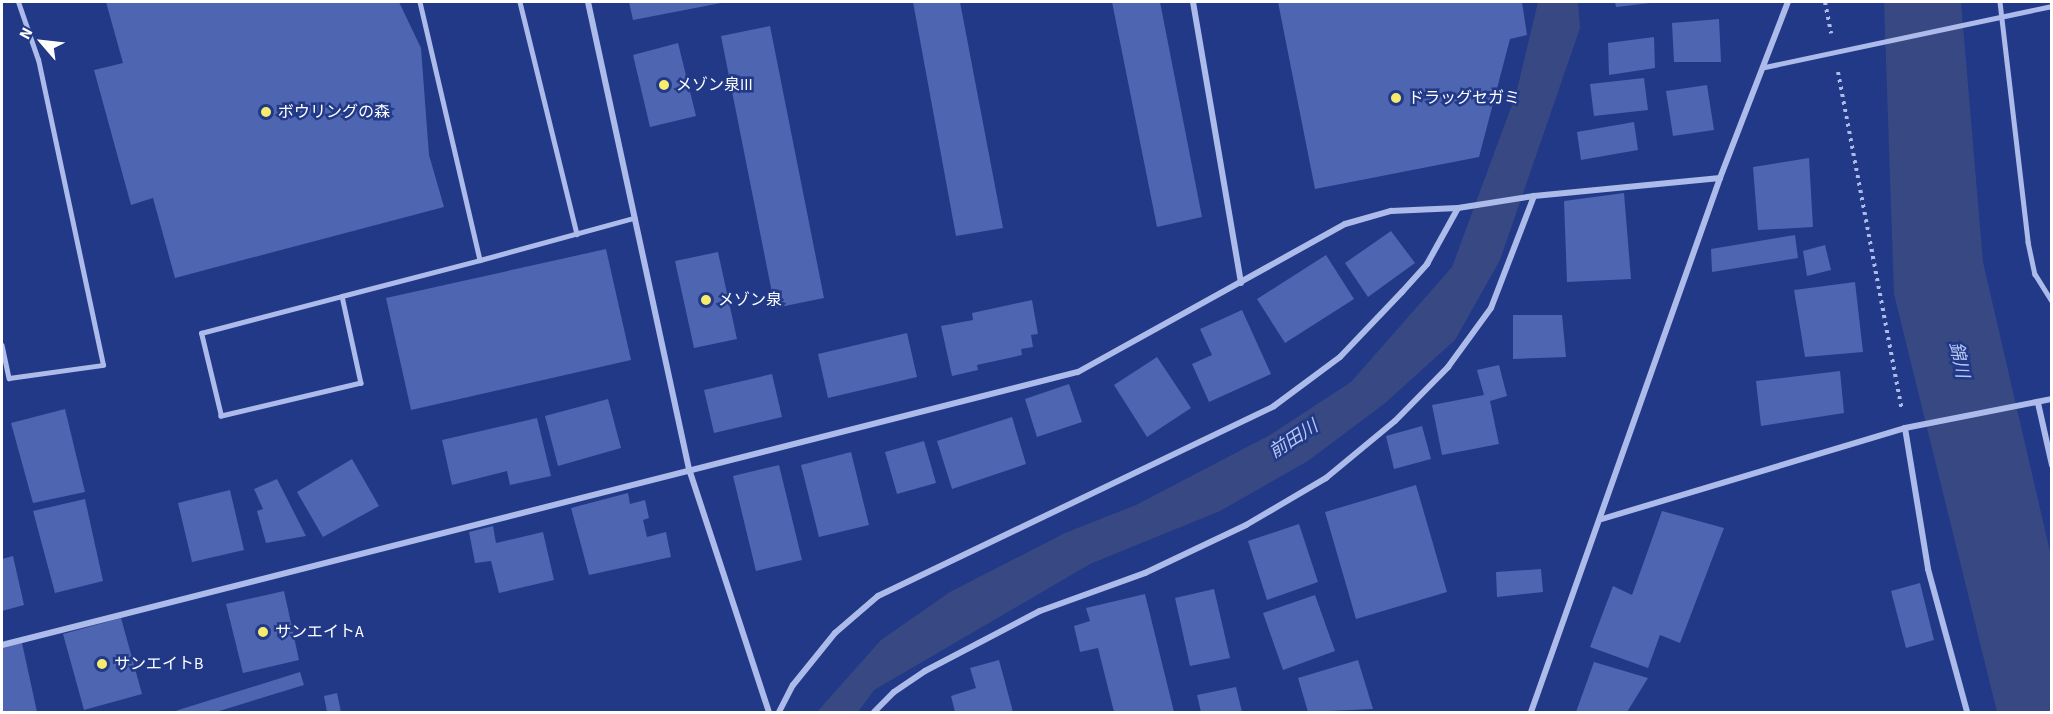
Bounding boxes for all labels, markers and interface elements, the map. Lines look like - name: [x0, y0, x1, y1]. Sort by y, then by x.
- north arrow: [12, 12, 72, 72]
- text: N: [14, 24, 38, 43]
- place label: メゾン泉III: [676, 75, 753, 95]
- marker: メゾン泉III: [657, 78, 671, 92]
- place label: ドラッグセガミ: [1408, 88, 1520, 108]
- marker: ドラッグセガミ: [1389, 91, 1403, 105]
- place label: ボウリングの森: [278, 102, 390, 122]
- marker: ボウリングの森: [259, 105, 273, 119]
- place label: メゾン泉: [718, 290, 782, 310]
- marker: メゾン泉: [699, 293, 713, 307]
- water label: 錦川: [1944, 340, 1972, 380]
- water label: 前田川: [1265, 416, 1323, 464]
- place label: サンエイトA: [275, 622, 364, 642]
- marker: サンエイトA: [256, 625, 270, 639]
- place label: サンエイトB: [114, 654, 203, 674]
- marker: サンエイトB: [95, 657, 109, 671]

